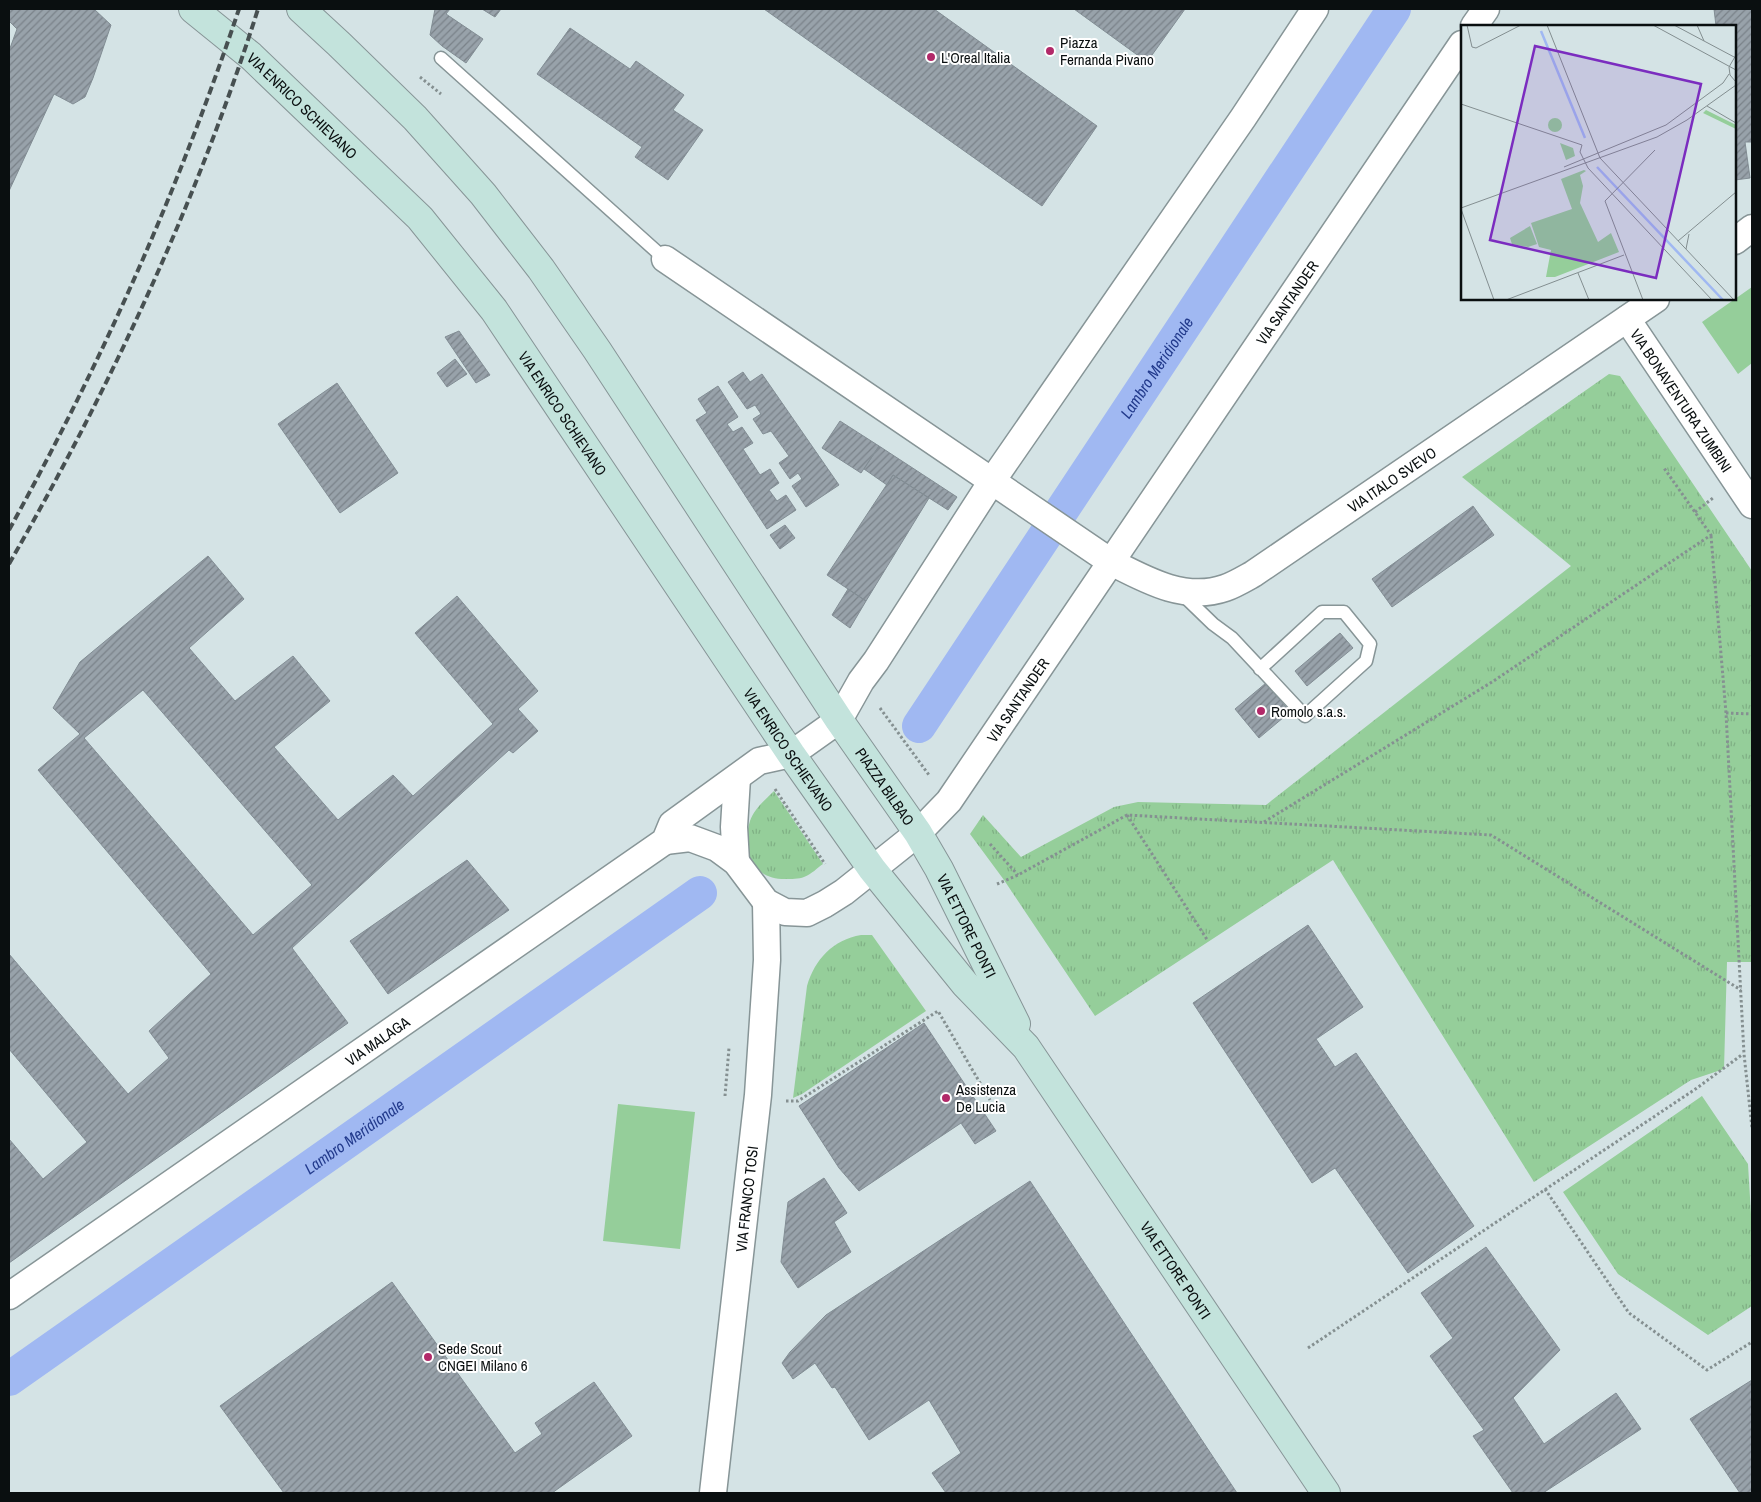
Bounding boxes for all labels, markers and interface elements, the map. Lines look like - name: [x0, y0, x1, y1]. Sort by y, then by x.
- inset map: [1461, 25, 1736, 300]
- place label: Piazza Fernanda Pivano: [1060, 32, 1154, 70]
- marker: Piazza Fernanda Pivano: [1044, 45, 1056, 57]
- street label: VIA ENRICO SCHIEVANO: [243, 47, 362, 163]
- place label: L'Oreal Italia: [941, 47, 1011, 68]
- marker: L'Oreal Italia: [925, 51, 937, 63]
- street label: VIA SANTANDER: [1251, 256, 1323, 349]
- water label: Lambro Meridionale: [1115, 312, 1198, 423]
- street label: VIA BONAVENTURA ZUMBINI: [1626, 324, 1737, 476]
- street label: VIA ENRICO SCHIEVANO: [514, 347, 612, 480]
- street label: VIA ITALO SVEVO: [1343, 442, 1440, 517]
- street label: VIA SANTANDER: [981, 653, 1054, 746]
- street label: VIA ENRICO SCHIEVANO: [739, 684, 839, 815]
- place label: Romolo s.a.s.: [1271, 701, 1346, 722]
- marker: Romolo s.a.s.: [1255, 705, 1267, 717]
- street label: PIAZZA BILBAO: [851, 743, 920, 829]
- street label: VIA ETTORE PONTI: [933, 870, 1002, 981]
- street label: VIA MALAGA: [341, 1011, 414, 1070]
- place label: Assistenza De Lucia: [955, 1079, 1016, 1117]
- marker: Assistenza De Lucia: [940, 1092, 952, 1104]
- water label: Lambro Meridionale: [300, 1093, 409, 1179]
- street label: VIA FRANCO TOSI: [730, 1145, 763, 1253]
- street label: VIA ETTORE PONTI: [1136, 1217, 1216, 1323]
- place label: Sede Scout CNGEI Milano 6: [438, 1338, 528, 1376]
- marker: Sede Scout CNGEI Milano 6: [422, 1351, 434, 1363]

